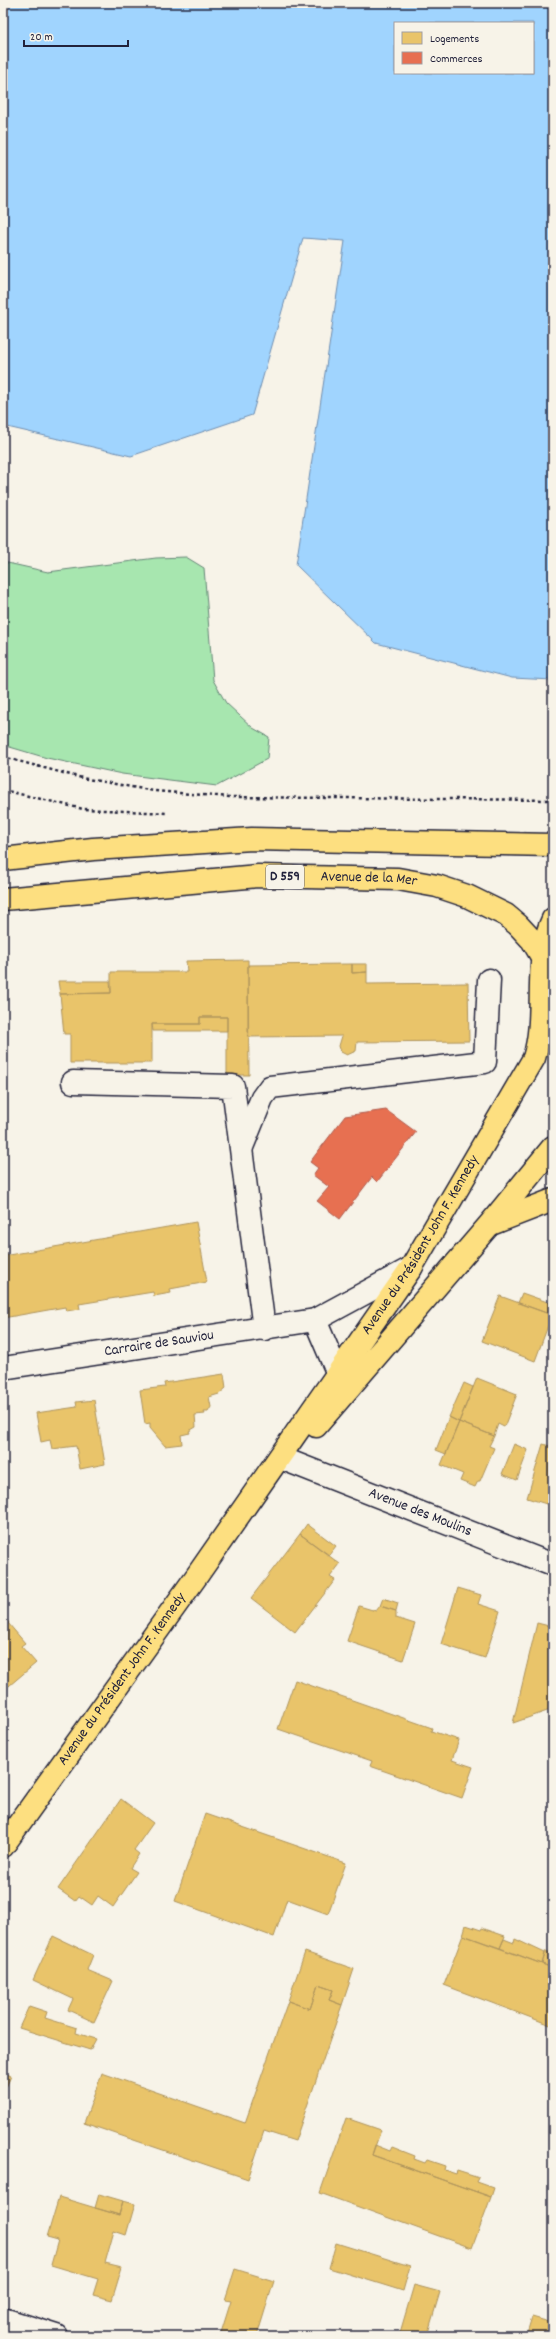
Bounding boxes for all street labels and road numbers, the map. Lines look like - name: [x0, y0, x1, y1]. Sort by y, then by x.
- road number: D 559: [266, 865, 304, 889]
- street label: Avenue de la Mer: [320, 866, 419, 893]
- street label: Avenue du Président John F. Kennedy: [356, 1151, 486, 1340]
- street label: Carraire de Sauviou: [103, 1325, 215, 1363]
- street label: Avenue des Moulins: [365, 1482, 475, 1543]
- street label: Avenue du Président John F. Kennedy: [53, 1588, 193, 1770]

